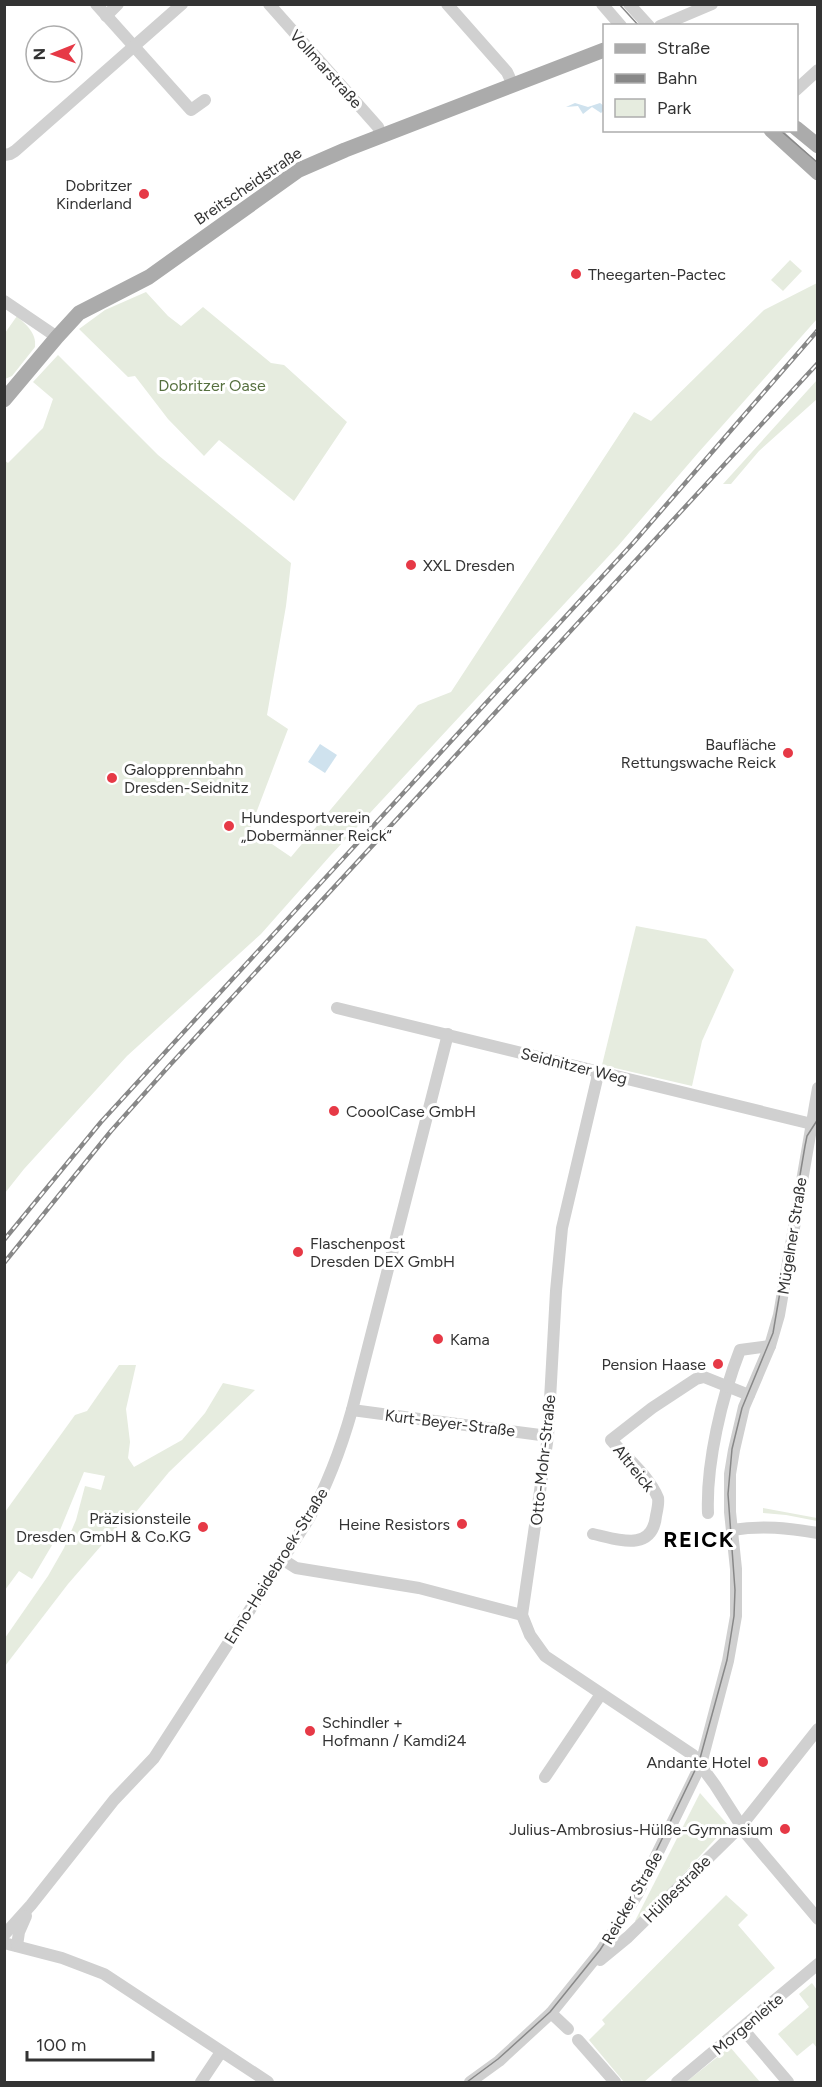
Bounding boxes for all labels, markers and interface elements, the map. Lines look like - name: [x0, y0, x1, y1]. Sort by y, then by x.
- north arrow: [24, 24, 84, 84]
- legend: [603, 24, 798, 132]
- street label: Vollmarstraße: [286, 26, 366, 112]
- text: Straße: [657, 37, 710, 59]
- text: N: [30, 48, 49, 61]
- text: Bahn: [657, 67, 697, 89]
- text: Park: [657, 97, 692, 119]
- street label: Breitscheidstraße: [191, 143, 305, 229]
- place label: Dobritzer Kinderland: [56, 176, 133, 213]
- marker: Dobritzer Kinderland: [137, 187, 151, 201]
- place label: Theegarten-Pactec: [588, 265, 726, 284]
- marker: Theegarten-Pactec: [569, 267, 583, 281]
- park label: Dobritzer Oase: [158, 376, 266, 395]
- place label: XXL Dresden: [423, 556, 515, 575]
- marker: XXL Dresden: [404, 558, 418, 572]
- place label: Baufläche Rettungswache Reick: [621, 735, 776, 772]
- marker: Baufläche Rettungswache Reick: [781, 746, 795, 760]
- place label: Galopprennbahn Dresden-Seidnitz: [124, 760, 249, 797]
- marker: Galopprennbahn Dresden-Seidnitz: [105, 771, 119, 785]
- place label: Hundesportverein „Dobermänner Reick“: [241, 808, 392, 845]
- marker: Hundesportverein „Dobermänner Reick“: [222, 819, 236, 833]
- street label: Seidnitzer Weg: [519, 1044, 629, 1088]
- place label: CooolCase GmbH: [346, 1102, 476, 1121]
- marker: CooolCase GmbH: [327, 1104, 341, 1118]
- street label: Mügelner Straße: [773, 1176, 811, 1296]
- place label: Flaschenpost Dresden DEX GmbH: [310, 1234, 455, 1271]
- marker: Flaschenpost Dresden DEX GmbH: [291, 1245, 305, 1259]
- place label: Kama: [450, 1330, 490, 1349]
- marker: Kama: [431, 1332, 445, 1346]
- place label: Pension Haase: [601, 1355, 706, 1374]
- marker: Pension Haase: [711, 1357, 725, 1371]
- street label: Otto-Mohr-Straße: [527, 1393, 559, 1526]
- street label: Kurt-Beyer-Straße: [384, 1406, 517, 1440]
- street label: Altreick: [609, 1441, 659, 1495]
- street label: Enno-Heidebroek-Straße: [220, 1484, 332, 1647]
- place label: Präzisionsteile Dresden GmbH & Co.KG: [16, 1509, 191, 1546]
- place label: Heine Resistors: [338, 1515, 450, 1534]
- marker: Heine Resistors: [455, 1517, 469, 1531]
- marker: Präzisionsteile Dresden GmbH & Co.KG: [196, 1520, 210, 1534]
- district label: REICK: [663, 1526, 735, 1553]
- place label: Schindler + Hofmann / Kamdi24: [322, 1713, 466, 1750]
- marker: Schindler + Hofmann / Kamdi24: [303, 1724, 317, 1738]
- place label: Andante Hotel: [647, 1753, 751, 1772]
- marker: Andante Hotel: [756, 1755, 770, 1769]
- place label: Julius-Ambrosius-Hülße-Gymnasium: [509, 1820, 773, 1839]
- marker: Julius-Ambrosius-Hülße-Gymnasium: [778, 1822, 792, 1836]
- street label: Reicker Straße: [598, 1848, 666, 1948]
- street label: Hülßestraße: [640, 1851, 715, 1926]
- street label: Morgenleite: [709, 1989, 787, 2059]
- scale bar: [27, 2024, 153, 2062]
- text: 100 m: [36, 2034, 86, 2056]

